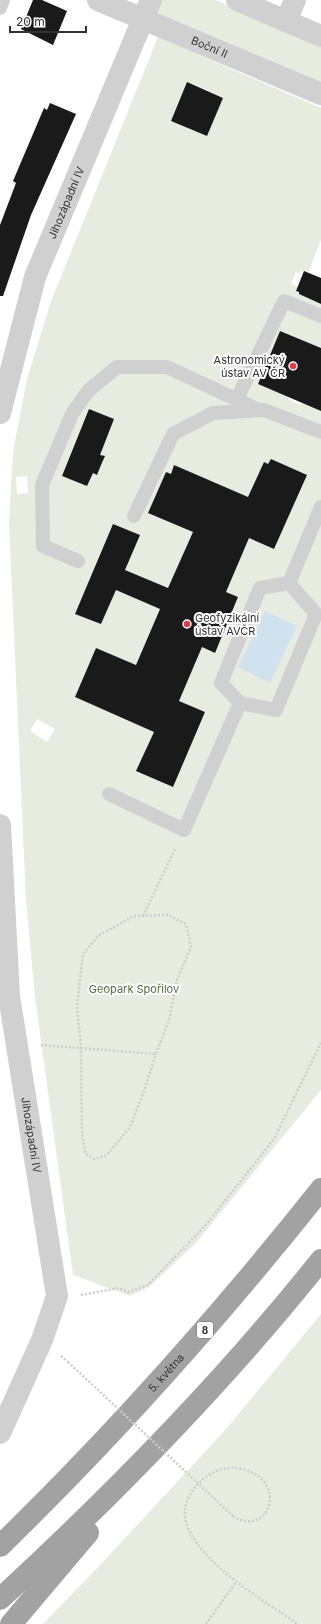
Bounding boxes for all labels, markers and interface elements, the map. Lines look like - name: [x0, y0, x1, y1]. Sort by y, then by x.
- scale bar: [10, 8, 86, 34]
- text: 20 m: [16, 14, 45, 29]
- street label: Boční II: [189, 33, 230, 61]
- street label: Jihozápadní IV: [45, 164, 88, 241]
- place label: Astronomický ústav AV ČR: [214, 353, 285, 380]
- marker: Astronomický ústav AV ČR: [288, 361, 298, 371]
- place label: Geofyzikální ústav AVČR: [195, 611, 260, 638]
- marker: Geofyzikální ústav AVČR: [182, 619, 192, 629]
- park label: Geopark Spořilov: [89, 982, 179, 996]
- street label: Jihozápadní IV: [18, 1096, 44, 1174]
- road number: 8: [197, 1322, 213, 1338]
- street label: 5. května: [145, 1350, 187, 1395]

